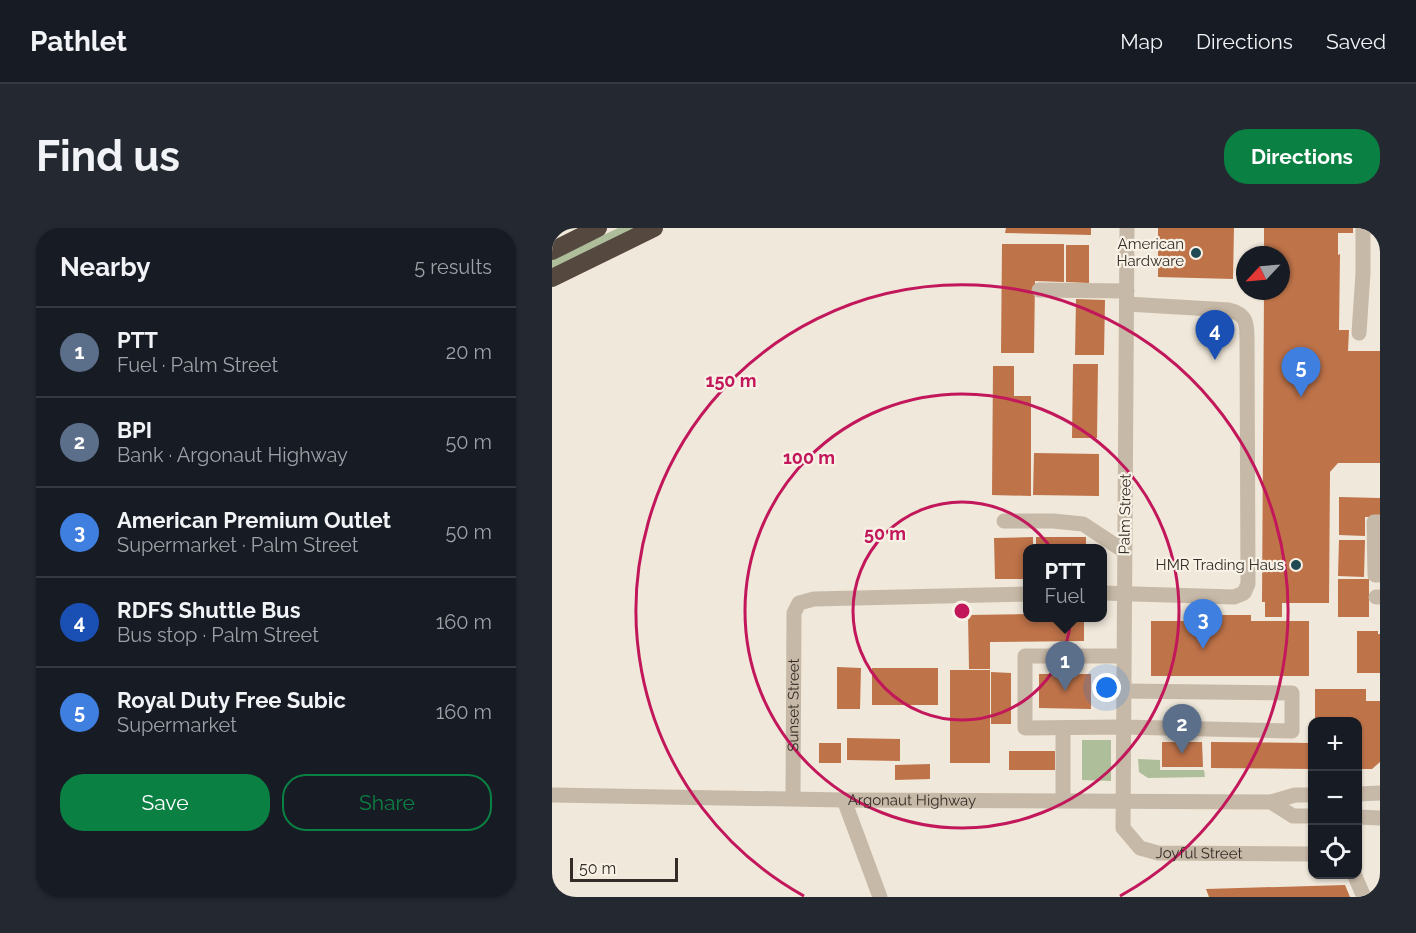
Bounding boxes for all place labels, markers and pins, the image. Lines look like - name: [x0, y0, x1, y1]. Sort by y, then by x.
- place label: American Hardware: [1116, 235, 1184, 270]
- marker: American Hardware: [1189, 246, 1203, 260]
- pin: 4: [1196, 310, 1234, 360]
- pin: 5: [1282, 348, 1320, 397]
- place label: HMR Trading Haus: [1156, 556, 1284, 574]
- marker: HMR Trading Haus: [1289, 558, 1303, 572]
- pin: 3: [1184, 600, 1222, 649]
- centre of rings: [952, 601, 972, 621]
- pin: 1: [1046, 642, 1084, 691]
- pin: 2: [1162, 704, 1202, 754]

